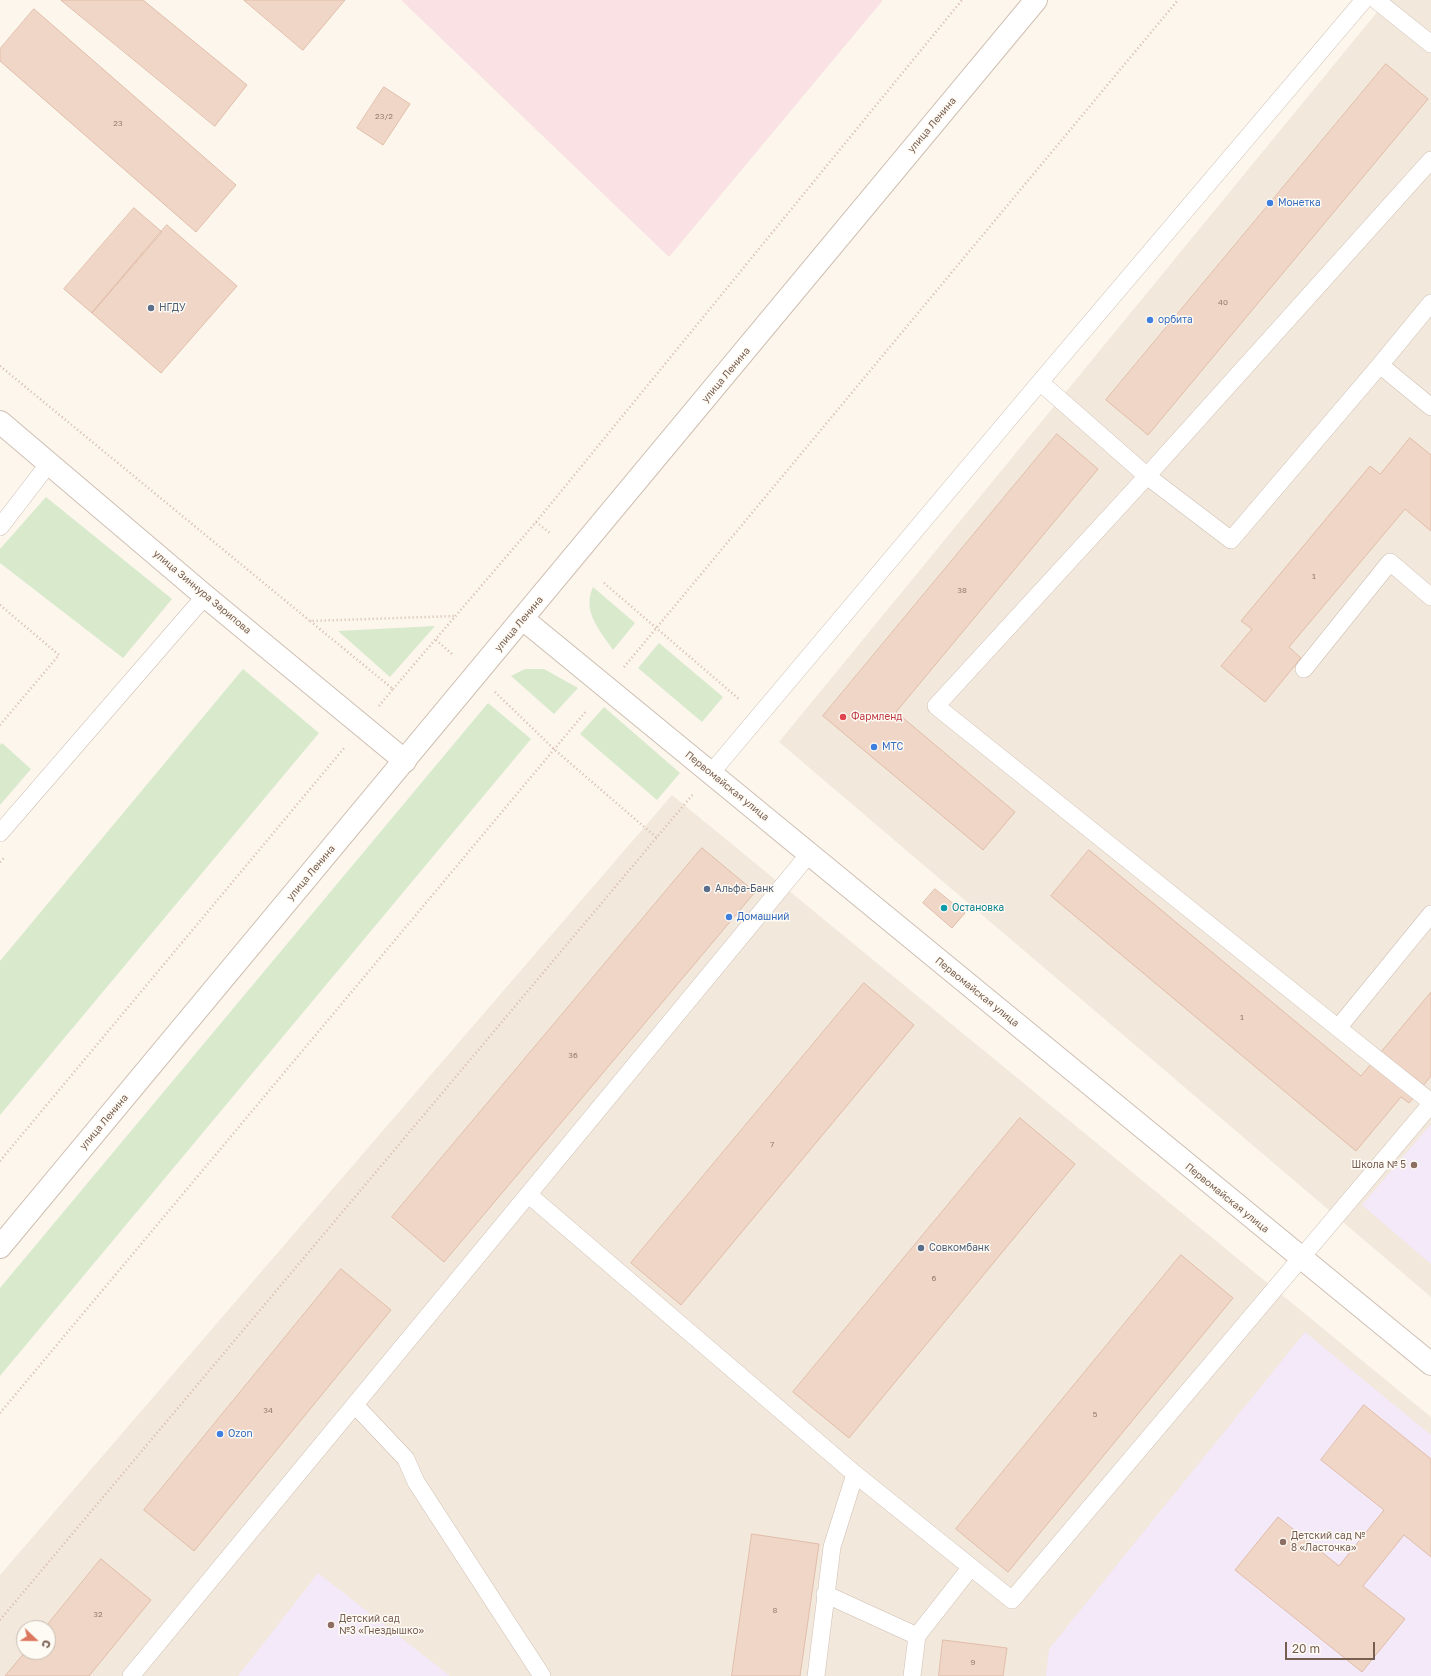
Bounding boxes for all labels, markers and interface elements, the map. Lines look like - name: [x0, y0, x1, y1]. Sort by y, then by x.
- street label: улица Ленина: [905, 95, 959, 155]
- house number: 23/2: [375, 111, 393, 121]
- house number: 23: [113, 118, 123, 128]
- place label: Монетка: [1278, 197, 1321, 209]
- marker: Монетка: [1265, 198, 1275, 208]
- house number: 40: [1218, 297, 1228, 307]
- place label: НГДУ: [159, 302, 186, 314]
- marker: НГДУ: [146, 303, 156, 313]
- place label: орбита: [1158, 314, 1193, 326]
- marker: орбита: [1145, 315, 1155, 325]
- street label: улица Ленина: [699, 345, 753, 405]
- street label: улица Зиннура Зарипова: [151, 548, 253, 636]
- house number: 1: [1312, 571, 1316, 581]
- house number: 38: [957, 585, 967, 595]
- street label: улица Ленина: [492, 594, 546, 654]
- place label: Фармленд: [851, 711, 902, 723]
- marker: Фармленд: [838, 712, 848, 722]
- place label: МТС: [882, 741, 903, 753]
- marker: МТС: [869, 742, 879, 752]
- street label: Первомайская улица: [683, 749, 771, 823]
- street label: улица Ленина: [284, 843, 338, 903]
- place label: Альфа-Банк: [715, 883, 774, 895]
- marker: Альфа-Банк: [702, 884, 712, 894]
- place label: Остановка: [952, 902, 1004, 914]
- marker: Остановка: [939, 903, 949, 913]
- place label: Домашний: [737, 911, 789, 923]
- marker: Домашний: [724, 912, 734, 922]
- street label: Первомайская улица: [933, 955, 1021, 1029]
- house number: 1: [1240, 1012, 1244, 1022]
- house number: 36: [568, 1050, 578, 1060]
- street label: улица Ленина: [77, 1092, 131, 1152]
- house number: 7: [770, 1139, 774, 1149]
- place label: Школа № 5: [1352, 1159, 1406, 1171]
- marker: Школа № 5: [1409, 1160, 1419, 1170]
- street label: Первомайская улица: [1183, 1161, 1271, 1235]
- place label: Совкомбанк: [929, 1242, 990, 1254]
- marker: Совкомбанк: [916, 1243, 926, 1253]
- house number: 6: [932, 1273, 936, 1283]
- house number: 34: [263, 1405, 273, 1415]
- house number: 5: [1093, 1409, 1097, 1419]
- place label: Ozon: [228, 1428, 253, 1440]
- marker: Ozon: [215, 1429, 225, 1439]
- place label: Детский сад № 8 «Ласточка»: [1291, 1530, 1365, 1554]
- marker: Детский сад № 8 «Ласточка»: [1278, 1537, 1288, 1547]
- house number: 8: [773, 1605, 777, 1615]
- house number: 32: [93, 1609, 103, 1619]
- place label: Детский сад №3 «Гнездышко»: [339, 1613, 424, 1636]
- north arrow: [16, 1620, 56, 1660]
- marker: Детский сад №3 «Гнездышко»: [326, 1620, 336, 1630]
- scale bar: [1287, 1634, 1377, 1660]
- text: С: [39, 1638, 54, 1650]
- text: 20 m: [1292, 1641, 1320, 1656]
- house number: 9: [971, 1657, 975, 1667]

